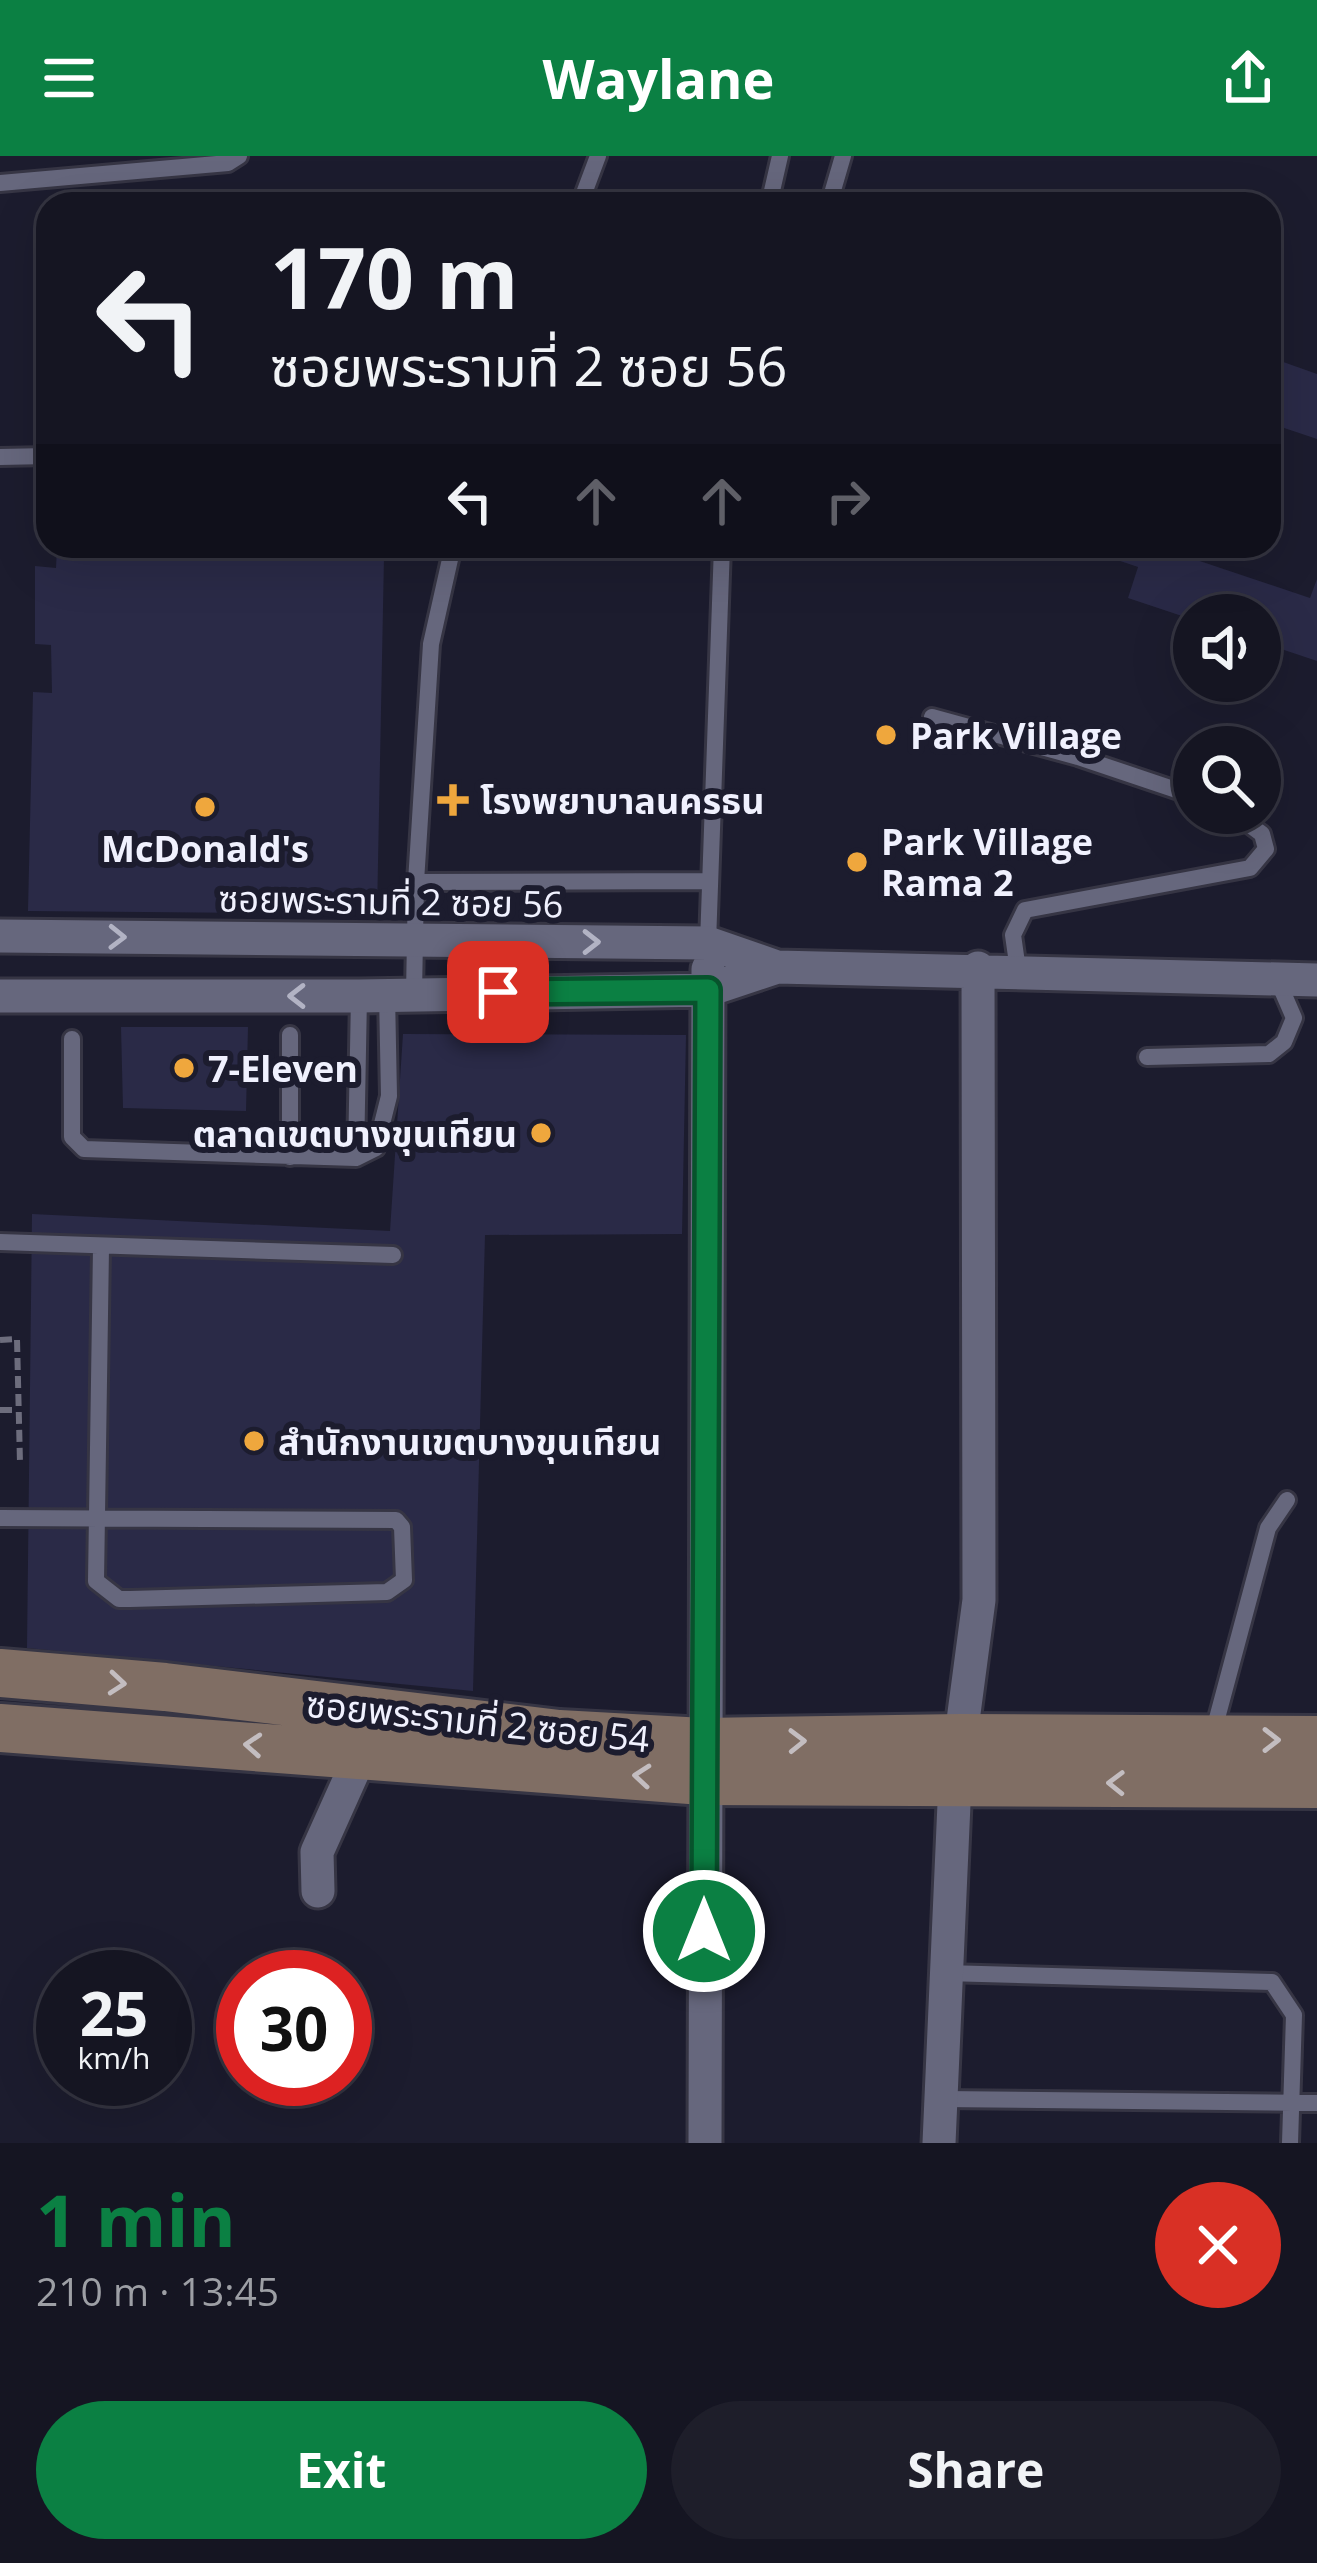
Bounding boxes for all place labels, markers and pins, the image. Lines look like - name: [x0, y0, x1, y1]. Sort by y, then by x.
- place label: Park Village: [910, 711, 1122, 760]
- marker: Park Village: [873, 722, 899, 748]
- place label: โรงพยาบาลนครธน: [480, 776, 764, 825]
- marker: โรงพยาบาลนครธน: [437, 784, 469, 816]
- marker: McDonald's: [192, 794, 218, 820]
- place label: Park Village Rama 2: [881, 817, 1093, 907]
- place label: McDonald's: [101, 824, 309, 873]
- marker: Park Village Rama 2: [844, 849, 870, 875]
- pin: [447, 941, 549, 1043]
- place label: 7-Eleven: [208, 1044, 358, 1093]
- marker: 7-Eleven: [171, 1055, 197, 1081]
- place label: ตลาดเขตบางขุนเทียน: [193, 1109, 517, 1158]
- marker: ตลาดเขตบางขุนเทียน: [528, 1120, 554, 1146]
- place label: สำนักงานเขตบางขุนเทียน: [278, 1417, 661, 1466]
- marker: สำนักงานเขตบางขุนเทียน: [241, 1428, 267, 1454]

